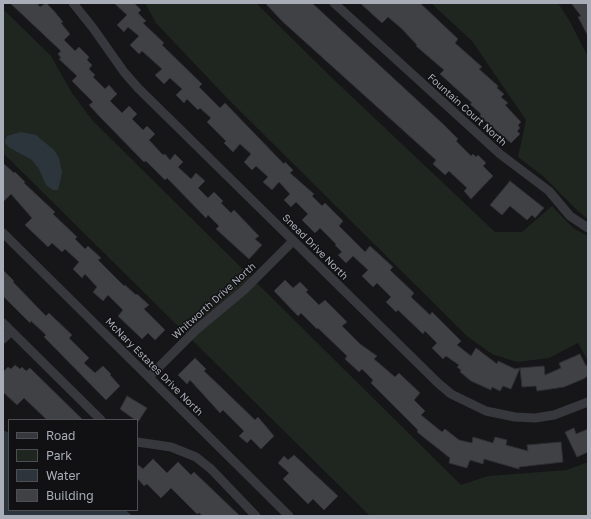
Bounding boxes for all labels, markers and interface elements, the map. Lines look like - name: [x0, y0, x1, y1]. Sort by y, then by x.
- street label: Fountain Court North: [425, 71, 509, 149]
- street label: Snead Drive North: [280, 212, 350, 282]
- street label: Whitworth Drive North: [170, 260, 258, 342]
- street label: McNary Estates Drive North: [103, 316, 205, 418]
- legend: [8, 419, 138, 511]
- text: Road: [46, 428, 75, 443]
- text: Park: [46, 448, 72, 463]
- text: Water: [46, 468, 80, 483]
- text: Building: [46, 488, 94, 503]

